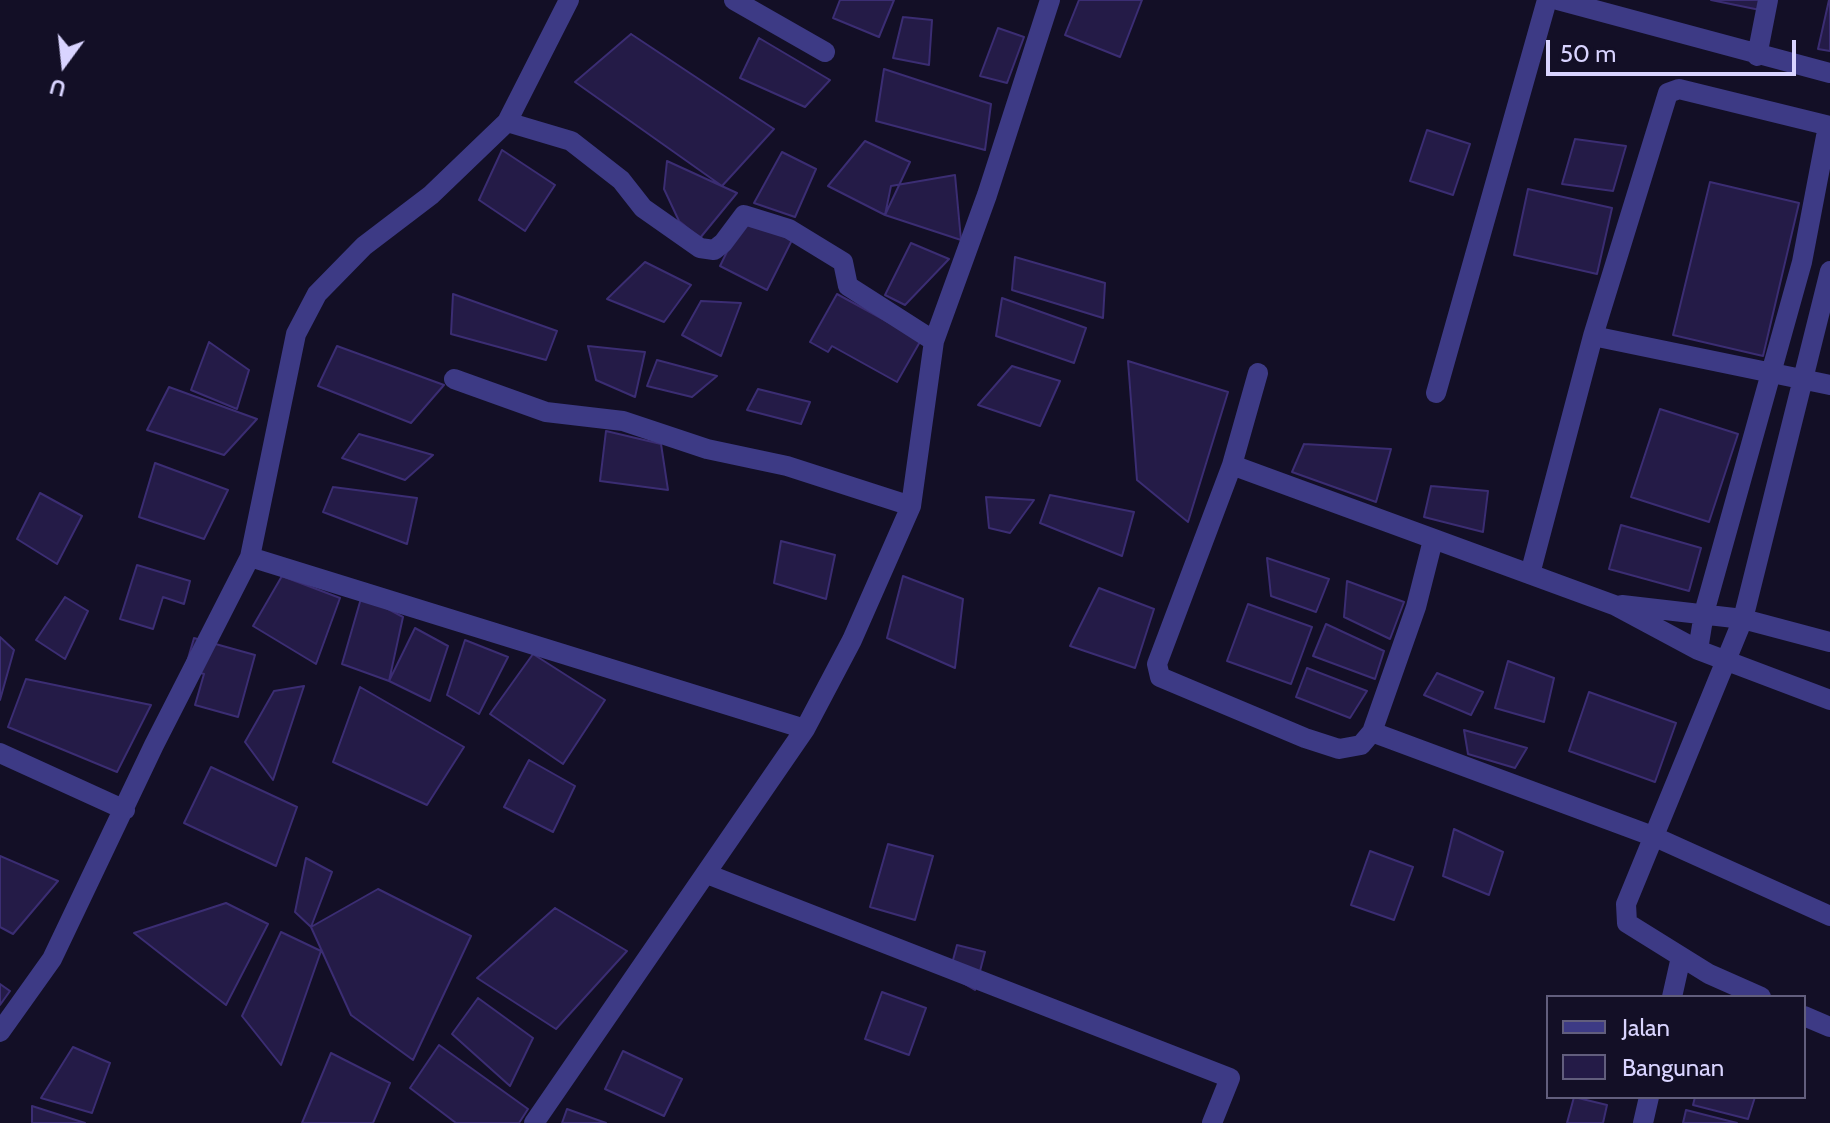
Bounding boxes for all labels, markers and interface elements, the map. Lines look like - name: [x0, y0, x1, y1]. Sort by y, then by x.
- north arrow: [24, 24, 104, 104]
- scale bar: [1550, 24, 1800, 74]
- text: 50 m: [1560, 39, 1616, 68]
- text: U: [47, 73, 69, 103]
- legend: [1546, 995, 1806, 1099]
- text: Jalan: [1622, 1013, 1670, 1042]
- text: Bangunan: [1622, 1053, 1724, 1082]

